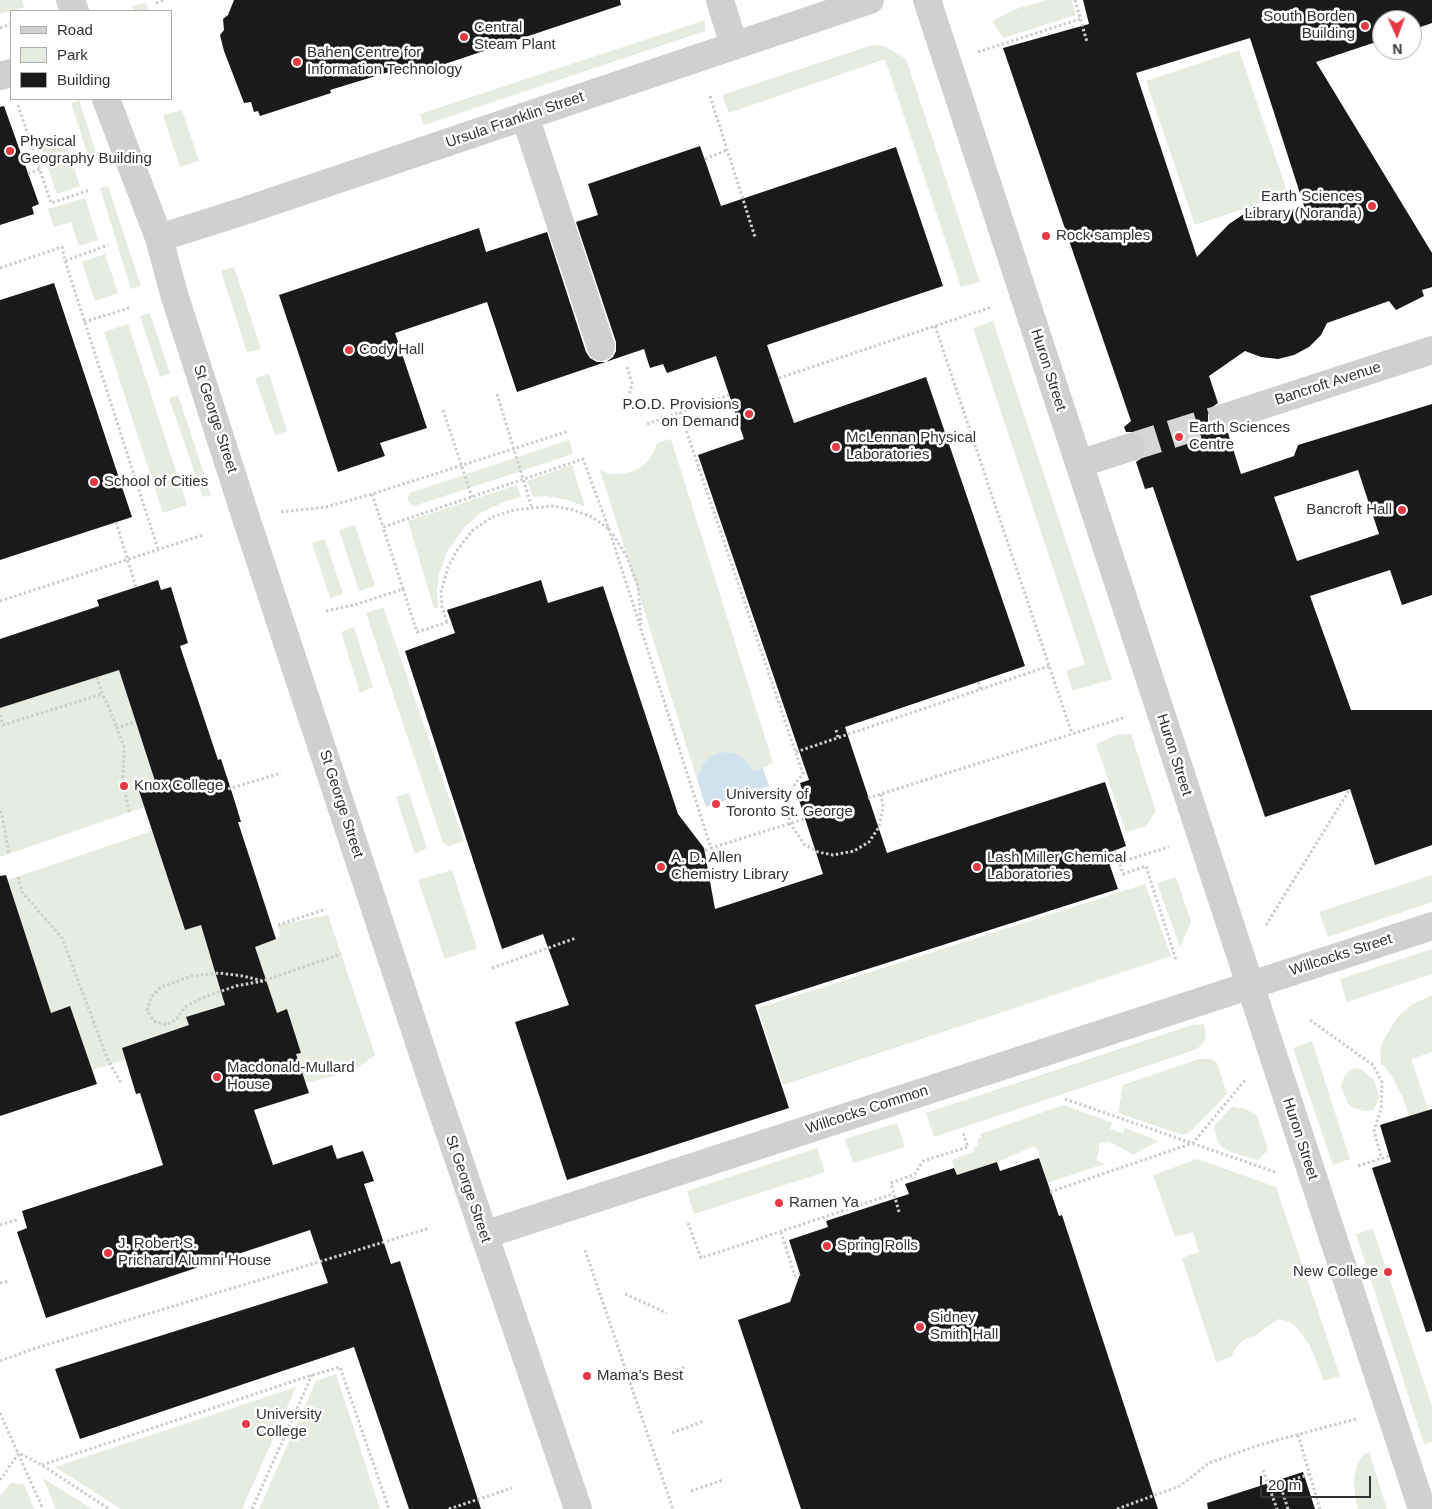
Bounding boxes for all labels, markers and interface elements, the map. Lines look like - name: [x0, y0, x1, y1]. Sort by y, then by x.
- place label: South Borden Building: [1263, 8, 1355, 43]
- legend: [10, 10, 172, 100]
- north arrow: [1372, 10, 1422, 60]
- place label: Central Steam Plant: [474, 19, 556, 54]
- marker: South Borden Building: [1359, 20, 1371, 32]
- text: Road: [57, 21, 93, 38]
- marker: Central Steam Plant: [458, 31, 470, 43]
- text: N: [1392, 41, 1403, 57]
- place label: Bahen Centre for Information Technology: [307, 44, 462, 79]
- text: Park: [57, 46, 88, 63]
- marker: Bahen Centre for Information Technology: [291, 56, 303, 68]
- text: Building: [57, 71, 110, 88]
- street label: Ursula Franklin Street: [443, 88, 587, 152]
- place label: Physical Geography Building: [20, 133, 152, 168]
- marker: Physical Geography Building: [4, 145, 16, 157]
- place label: Earth Sciences Library (Noranda): [1244, 188, 1362, 223]
- marker: Earth Sciences Library (Noranda): [1366, 200, 1378, 212]
- place label: Rock samples: [1056, 227, 1150, 245]
- marker: Rock samples: [1040, 230, 1052, 242]
- street label: Huron Street: [1026, 327, 1070, 413]
- place label: Cody Hall: [359, 341, 424, 359]
- marker: Cody Hall: [343, 344, 355, 356]
- street label: Bancroft Avenue: [1273, 358, 1383, 410]
- street label: St George Street: [189, 363, 241, 475]
- place label: P.O.D. Provisions on Demand: [623, 396, 739, 431]
- marker: P.O.D. Provisions on Demand: [743, 408, 755, 420]
- place label: Earth Sciences Centre: [1189, 419, 1290, 454]
- place label: McLennan Physical Laboratories: [846, 429, 976, 464]
- marker: Earth Sciences Centre: [1173, 431, 1185, 443]
- marker: McLennan Physical Laboratories: [830, 441, 842, 453]
- place label: School of Cities: [104, 473, 208, 491]
- marker: School of Cities: [88, 476, 100, 488]
- place label: Bancroft Hall: [1306, 501, 1392, 519]
- marker: Bancroft Hall: [1396, 504, 1408, 516]
- street label: Huron Street: [1152, 712, 1196, 798]
- street label: St George Street: [315, 748, 367, 860]
- place label: Knox College: [134, 777, 223, 795]
- marker: Knox College: [118, 780, 130, 792]
- place label: University of Toronto St. George: [726, 786, 853, 821]
- marker: University of Toronto St. George: [710, 798, 722, 810]
- place label: A. D. Allen Chemistry Library: [671, 849, 789, 884]
- place label: Lash Miller Chemical Laboratories: [987, 849, 1126, 884]
- marker: A. D. Allen Chemistry Library: [655, 861, 667, 873]
- marker: Lash Miller Chemical Laboratories: [971, 861, 983, 873]
- street label: Willcocks Street: [1287, 930, 1395, 980]
- place label: Macdonald-Mullard House: [227, 1059, 355, 1094]
- marker: Macdonald-Mullard House: [211, 1071, 223, 1083]
- street label: Willcocks Common: [804, 1082, 930, 1138]
- street label: Huron Street: [1278, 1096, 1322, 1182]
- street label: St George Street: [441, 1133, 495, 1245]
- place label: Ramen Ya: [789, 1194, 859, 1212]
- marker: Ramen Ya: [773, 1197, 785, 1209]
- place label: J. Robert S. Prichard Alumni House: [118, 1235, 271, 1270]
- place label: Spring Rolls: [837, 1237, 918, 1255]
- marker: Spring Rolls: [821, 1240, 833, 1252]
- marker: J. Robert S. Prichard Alumni House: [102, 1247, 114, 1259]
- place label: New College: [1293, 1263, 1378, 1281]
- marker: New College: [1382, 1266, 1394, 1278]
- place label: Sidney Smith Hall: [930, 1309, 998, 1344]
- marker: Sidney Smith Hall: [914, 1321, 926, 1333]
- place label: Mama's Best: [597, 1367, 683, 1385]
- marker: Mama's Best: [581, 1370, 593, 1382]
- place label: University College: [256, 1406, 322, 1441]
- marker: University College: [240, 1418, 252, 1430]
- scale bar: [1262, 1466, 1373, 1498]
- text: 20 m: [1268, 1476, 1301, 1493]

